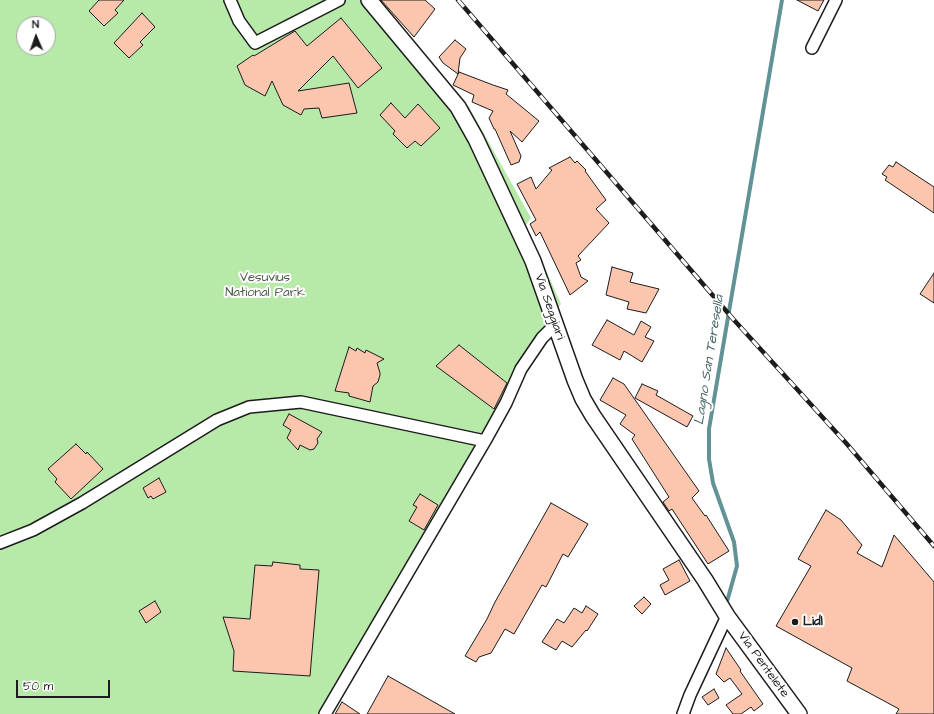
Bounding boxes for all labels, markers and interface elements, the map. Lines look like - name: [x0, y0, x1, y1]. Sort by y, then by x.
- north arrow: [16, 16, 56, 56]
- text: N: [32, 17, 39, 32]
- park label: Vesuvius National Park: [225, 270, 305, 301]
- street label: Via Seggiari: [530, 272, 568, 342]
- water label: Lagno San Teresella: [691, 294, 729, 426]
- place label: Lidl: [803, 614, 823, 630]
- marker: Lidl: [790, 617, 800, 627]
- street label: Via Pentelete: [734, 629, 792, 701]
- scale bar: [18, 672, 112, 698]
- text: 50 m: [23, 678, 53, 695]

